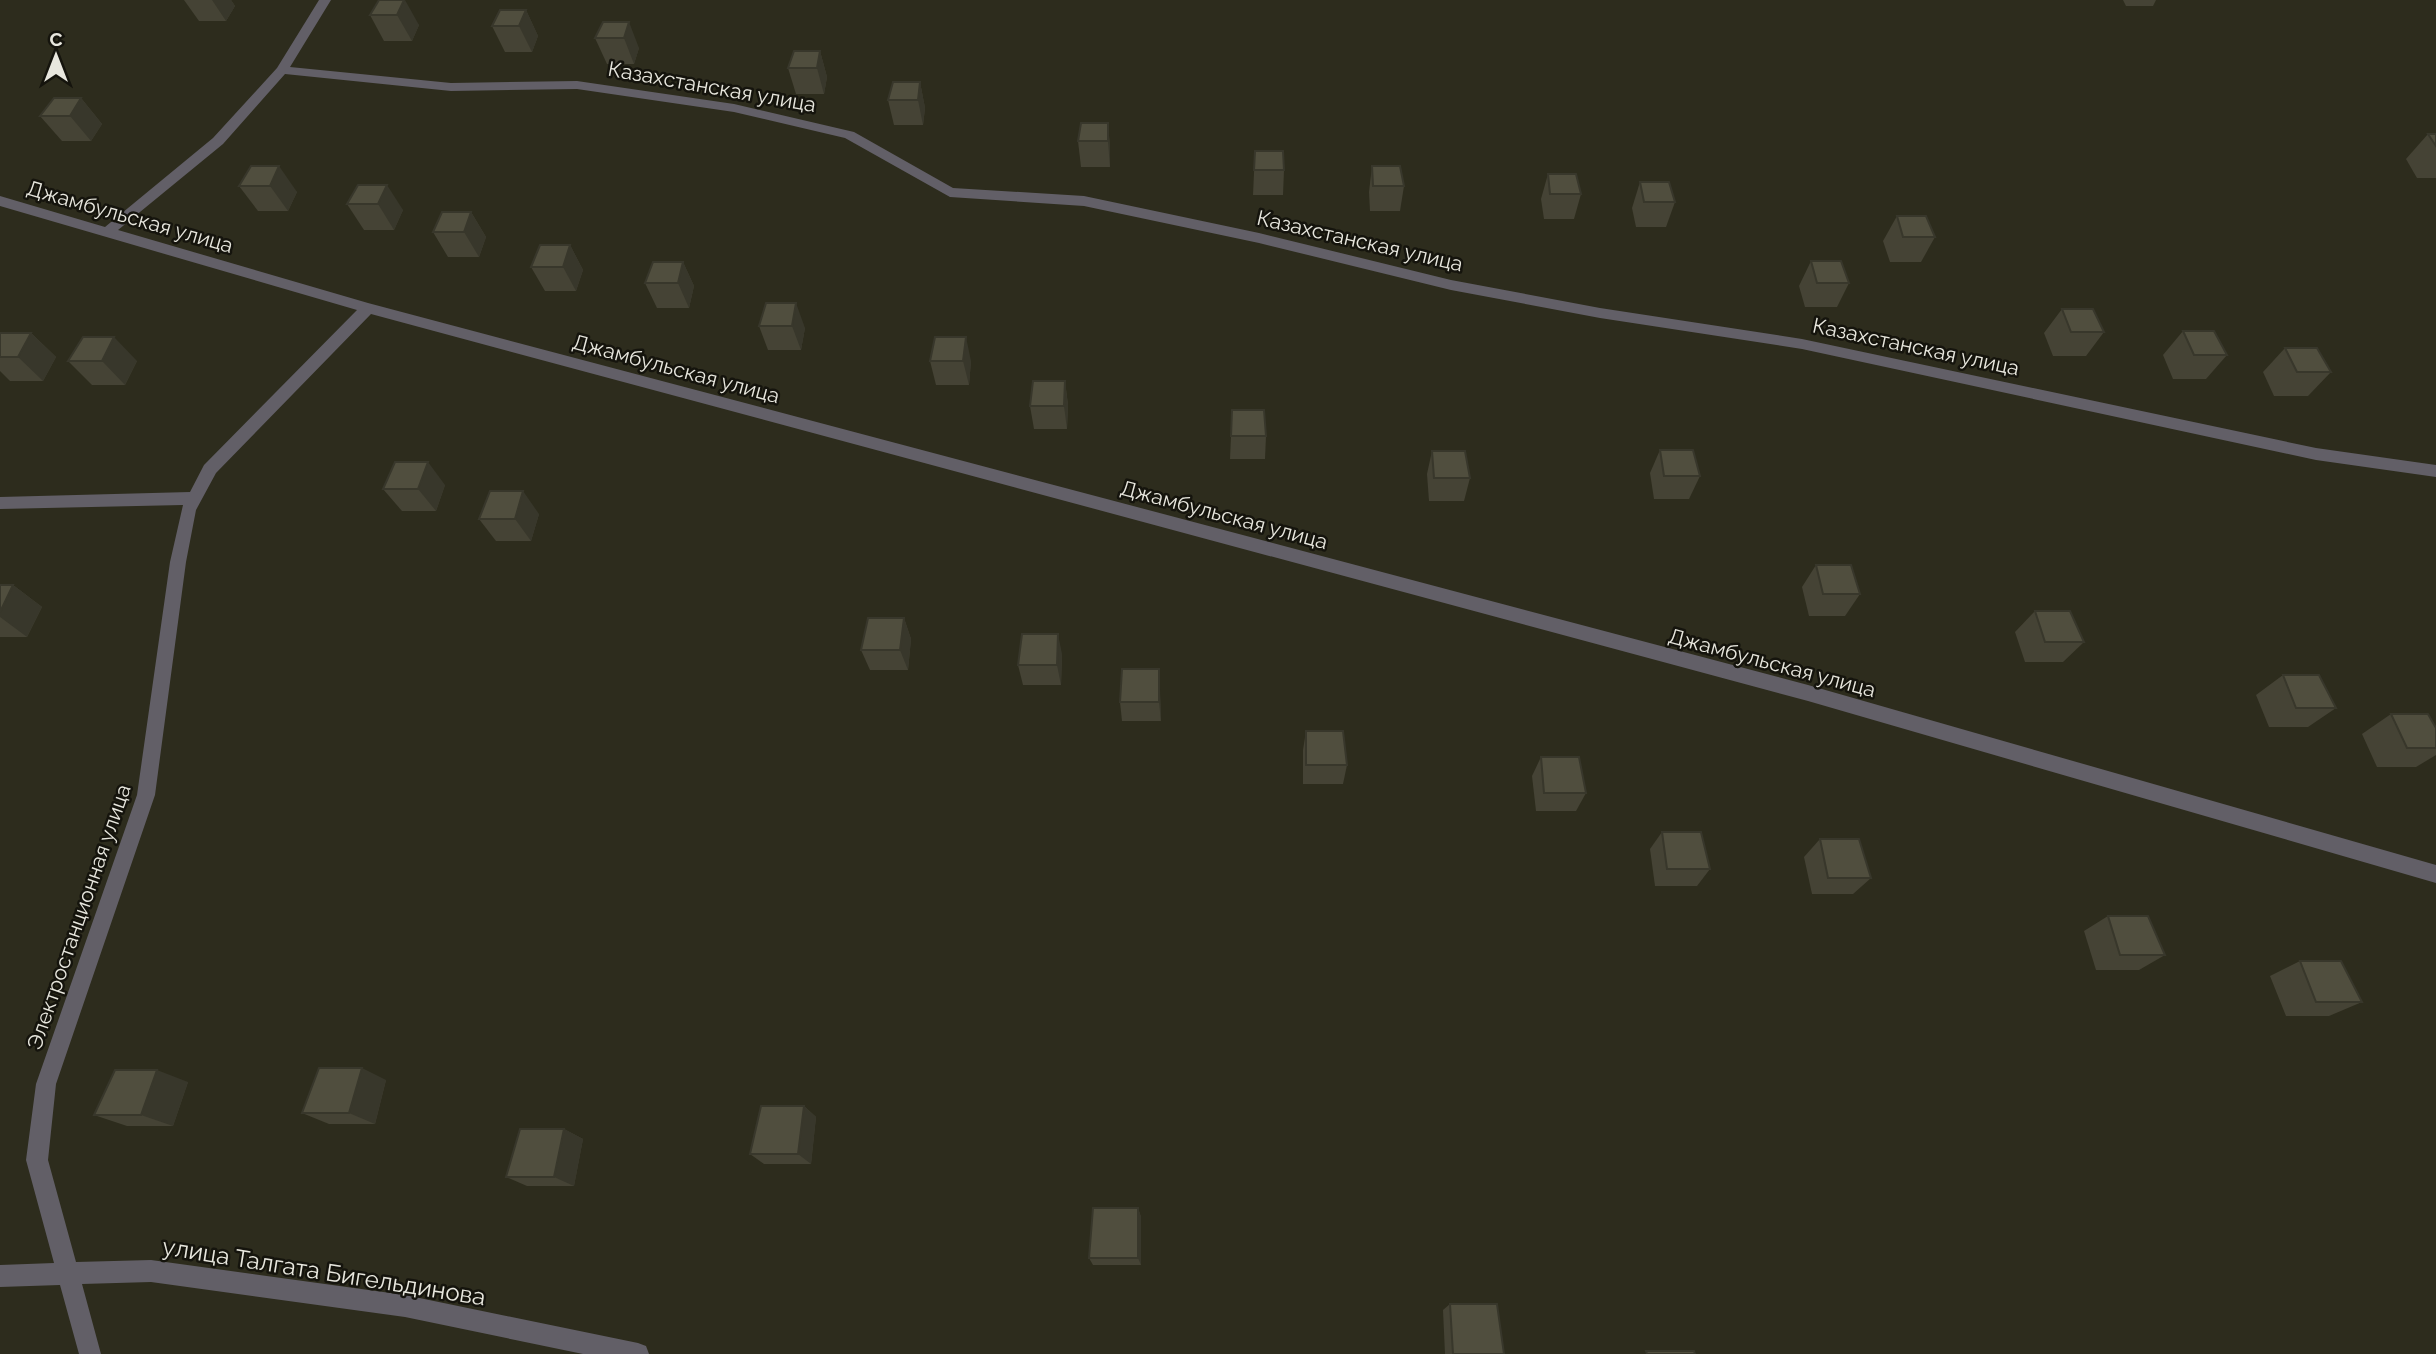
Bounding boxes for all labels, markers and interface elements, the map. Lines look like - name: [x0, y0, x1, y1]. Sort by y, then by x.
- north arrow: [21, 21, 91, 91]
- text: С: [49, 28, 63, 50]
- street label: Казахстанская улица: [606, 56, 818, 117]
- street label: Джамбульская улица: [24, 175, 236, 258]
- street label: Казахстанская улица: [1255, 205, 1465, 276]
- street label: Казахстанская улица: [1811, 312, 2022, 381]
- street label: Джамбульская улица: [570, 329, 782, 408]
- street label: Джамбульская улица: [1118, 475, 1330, 554]
- street label: Джамбульская улица: [1666, 623, 1878, 702]
- street label: Электростанционная улица: [21, 781, 136, 1053]
- street label: улица Талгата Бигельдинова: [160, 1232, 488, 1311]

